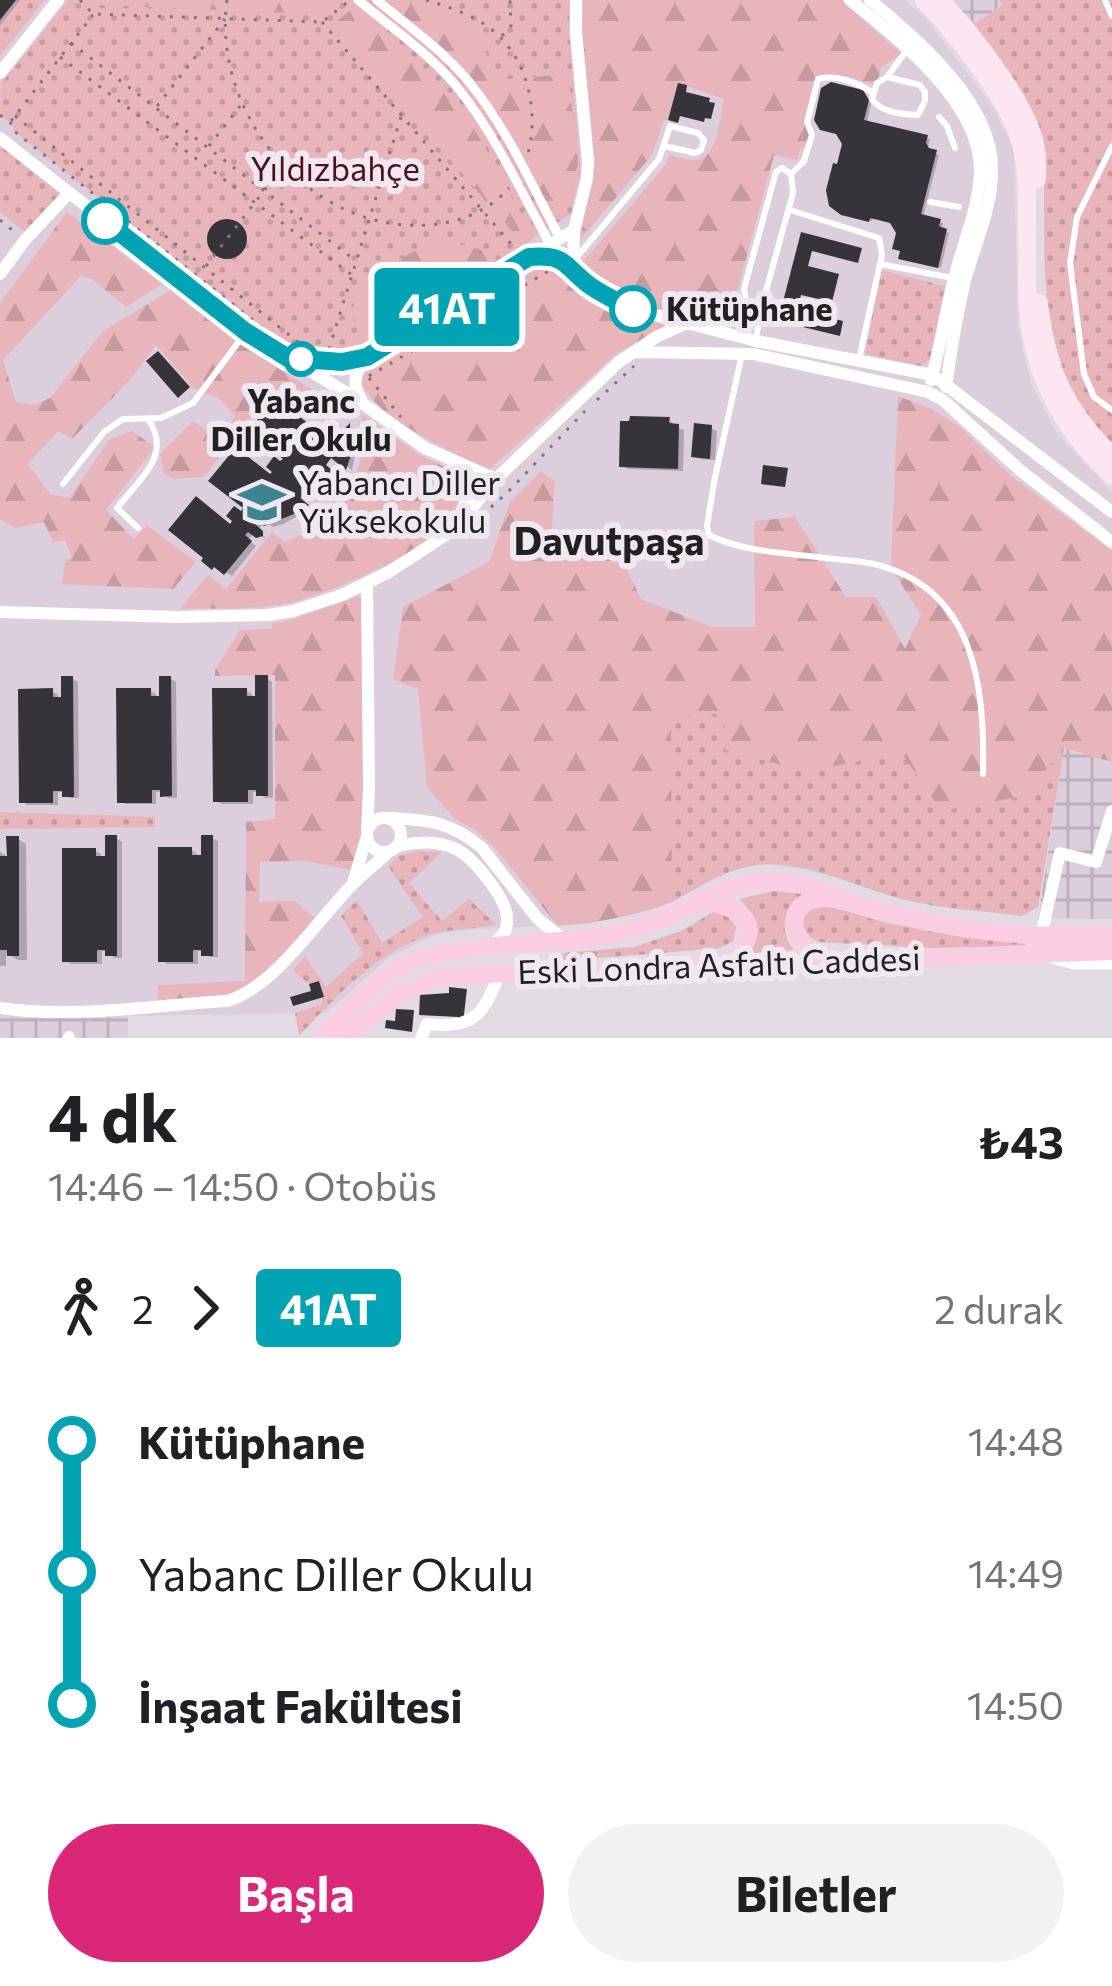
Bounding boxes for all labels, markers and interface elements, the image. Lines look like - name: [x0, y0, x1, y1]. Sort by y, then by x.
- park label: Yıldızbahçe: [250, 147, 420, 188]
- unlabelled marker: [83, 199, 127, 243]
- line badge: 41AT: [363, 268, 531, 346]
- text: 41AT: [398, 281, 496, 333]
- marker: Kütüphane: [611, 287, 655, 331]
- place label: Kütüphane: [666, 287, 833, 328]
- marker: Yabanc Diller Okulu: [285, 343, 317, 375]
- place label: Yabanc Diller Okulu: [210, 379, 392, 458]
- place label: Yabancı Diller Yüksekokulu: [298, 461, 500, 540]
- school or university icon: Yabancı Diller Yüksekokulu: [237, 477, 287, 527]
- district label: Davutpaşa: [514, 515, 704, 564]
- street label: Eski Londra Asfaltı Caddesi: [517, 936, 921, 991]
- text: 4 dk: [48, 1075, 178, 1156]
- text: ₺43: [978, 1113, 1064, 1168]
- text: 14:46 – 14:50 · Otobüs: [48, 1161, 437, 1209]
- icon: walk: [48, 1275, 114, 1341]
- icon: forward: [172, 1275, 238, 1341]
- text: 41AT: [280, 1282, 377, 1334]
- text: 2: [132, 1284, 154, 1332]
- text: 2 durak: [934, 1284, 1064, 1332]
- text: Kütüphane: [138, 1413, 365, 1468]
- text: 14:48: [968, 1416, 1064, 1464]
- text: Yabanc Diller Okulu: [138, 1545, 534, 1600]
- text: 14:49: [968, 1548, 1064, 1596]
- text: İnşaat Fakültesi: [138, 1677, 463, 1732]
- text: 14:50: [967, 1680, 1064, 1728]
- button: Başla: [48, 1824, 544, 1962]
- button: Biletler: [568, 1824, 1064, 1962]

